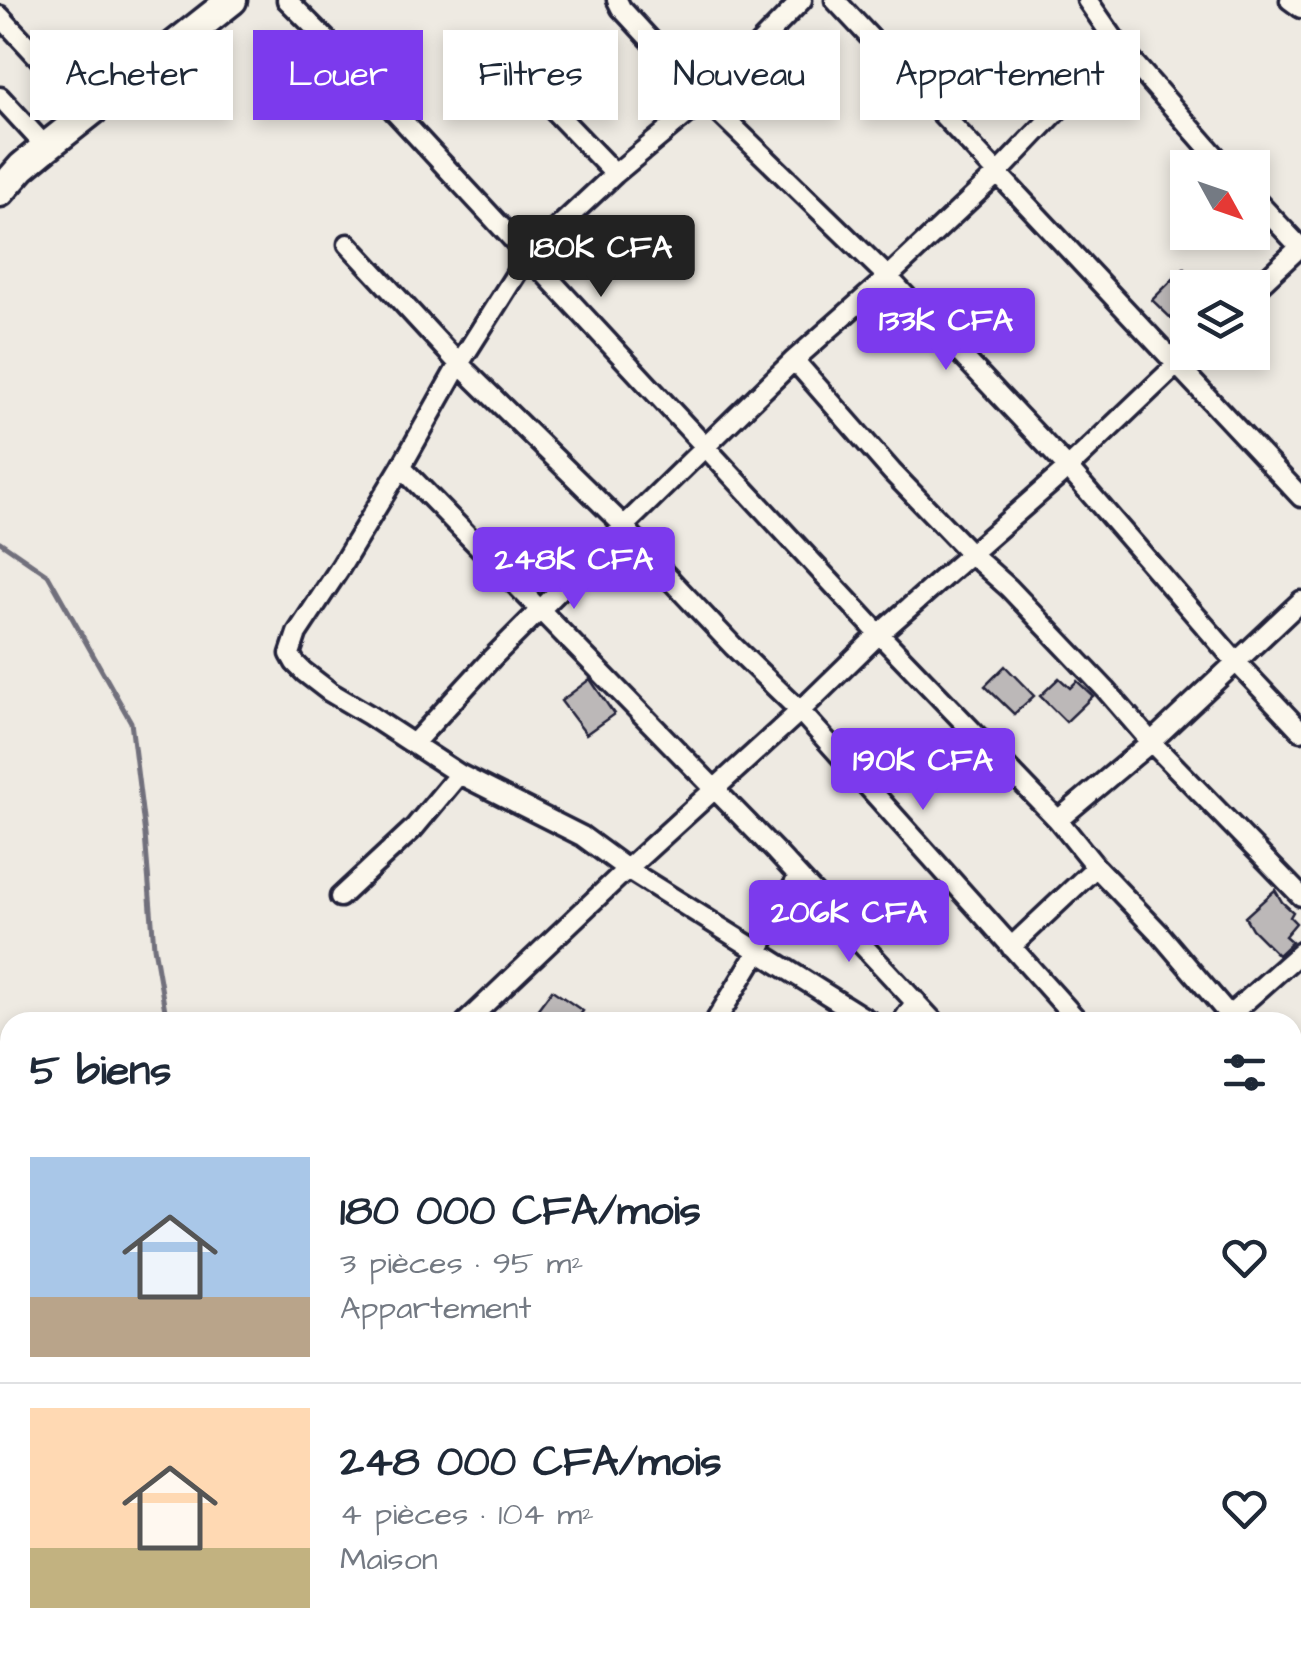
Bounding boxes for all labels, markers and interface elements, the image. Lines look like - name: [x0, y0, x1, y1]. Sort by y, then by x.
- chip: Acheter: [30, 30, 233, 120]
- chip: Louer: [253, 30, 423, 120]
- chip: Filtres: [443, 30, 618, 120]
- chip: Nouveau: [638, 30, 840, 120]
- chip: Appartement: [860, 30, 1140, 120]
- north arrow: [1170, 150, 1270, 250]
- map controls: [1170, 150, 1270, 370]
- pin: 180K CFA: [498, 215, 704, 300]
- text: 180K CFA: [530, 225, 672, 270]
- button: layers: [1170, 270, 1270, 370]
- pin: 133K CFA: [843, 288, 1049, 373]
- text: 133K CFA: [879, 298, 1013, 343]
- pin: 248K CFA: [471, 527, 677, 612]
- text: 248K CFA: [495, 537, 653, 582]
- pin: 190K CFA: [820, 728, 1026, 813]
- text: 190K CFA: [853, 738, 993, 783]
- pin: 206K CFA: [746, 880, 952, 965]
- text: 206K CFA: [771, 890, 927, 935]
- text: 5 biens: [30, 1043, 171, 1101]
- icon: filters: [1217, 1045, 1272, 1100]
- text: 180 000 CFA/mois: [340, 1183, 701, 1241]
- icon: home: [110, 1197, 230, 1317]
- icon: heart: [1217, 1230, 1272, 1285]
- text: 3 pièces · 95 m²: [340, 1241, 583, 1286]
- text: Appartement: [340, 1286, 531, 1331]
- text: 248 000 CFA/mois: [340, 1434, 722, 1492]
- icon: home: [110, 1448, 230, 1568]
- icon: heart: [1217, 1481, 1272, 1536]
- text: 4 pièces · 104 m²: [340, 1492, 594, 1537]
- text: Maison: [340, 1537, 438, 1582]

